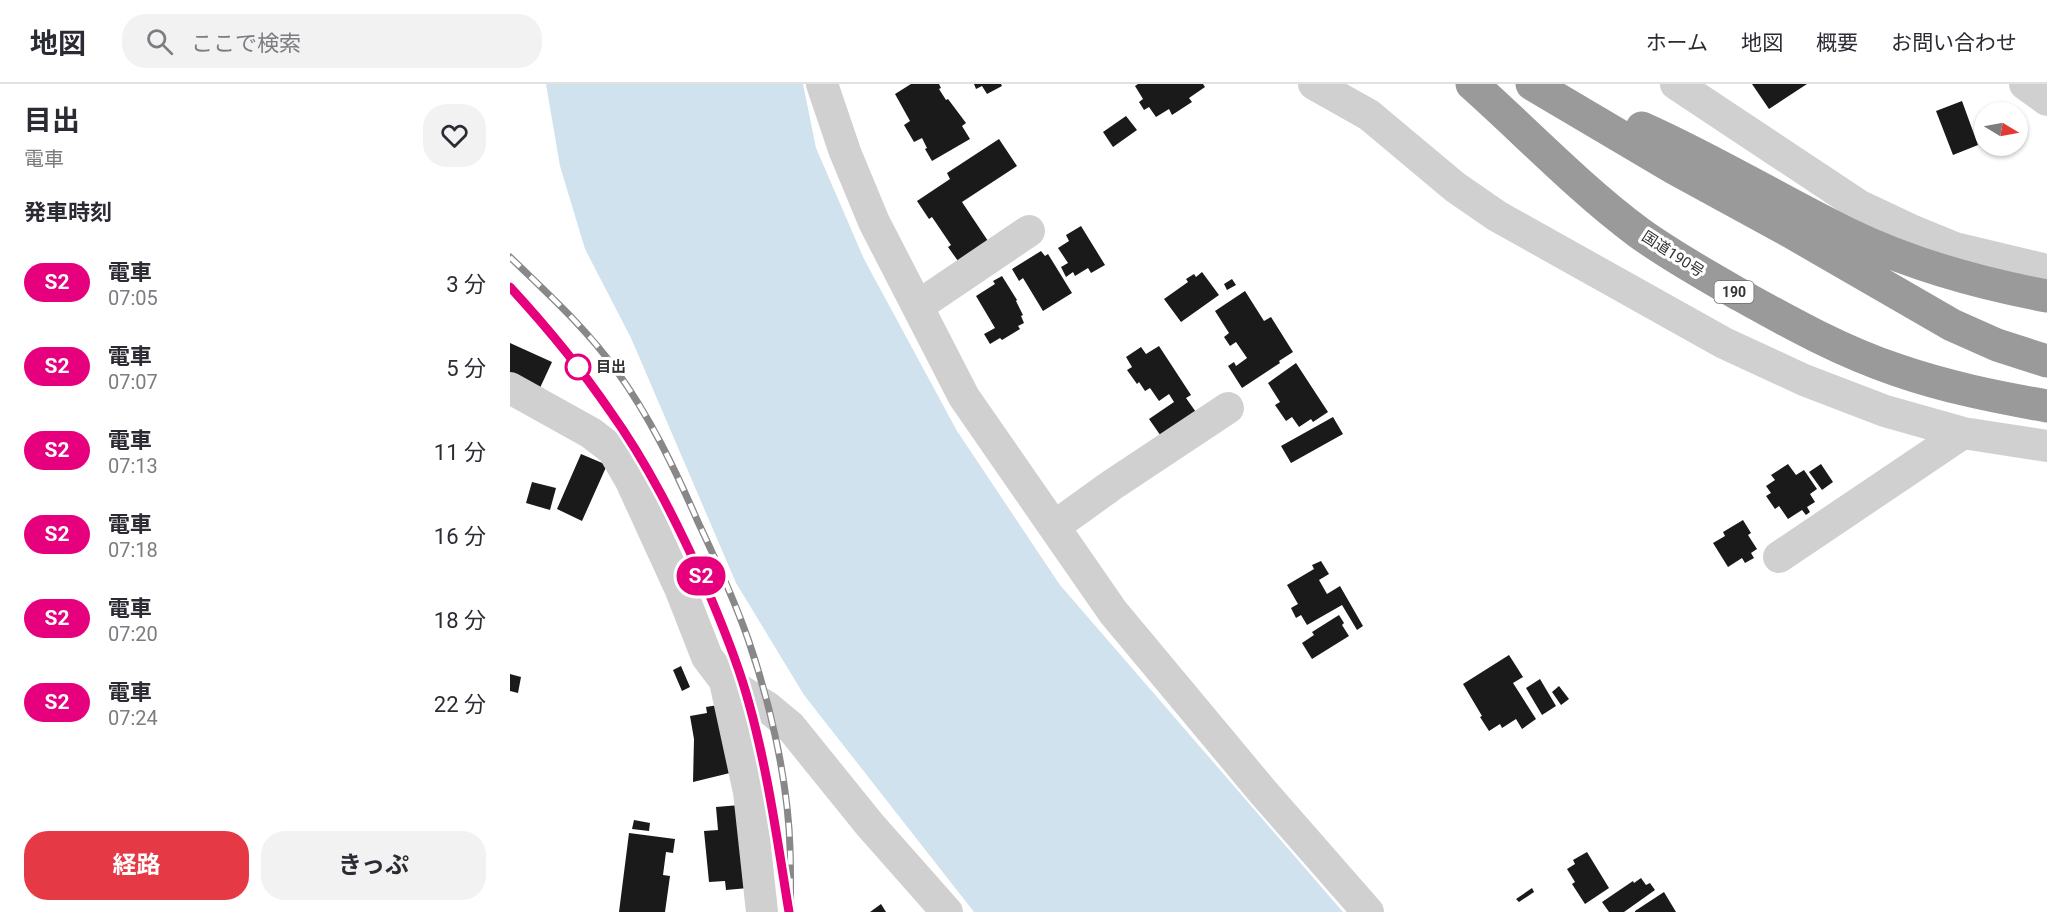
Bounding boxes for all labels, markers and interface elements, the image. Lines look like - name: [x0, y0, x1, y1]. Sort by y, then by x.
- search box: [122, 14, 542, 68]
- icon: search: [143, 25, 176, 58]
- text: 地図: [30, 27, 86, 60]
- text: ここで検索: [191, 31, 301, 56]
- text: ホーム: [1646, 31, 1708, 55]
- text: 地図: [1741, 31, 1783, 55]
- text: 概要: [1816, 31, 1858, 55]
- text: お問い合わせ: [1891, 31, 2017, 55]
- north arrow: [1974, 102, 2028, 156]
- map controls: [1974, 102, 2028, 156]
- text: 目出: [24, 104, 80, 137]
- button: heart: [423, 104, 486, 167]
- text: 電車: [24, 147, 64, 171]
- text: 発車時刻: [24, 200, 112, 225]
- street label: 国道190号: [1639, 227, 1707, 281]
- text: 電車: [108, 260, 152, 285]
- text: S2: [45, 270, 69, 294]
- text: 3 分: [446, 272, 486, 297]
- road number: 190: [1714, 281, 1754, 303]
- text: 07:05: [108, 286, 158, 310]
- text: 電車: [108, 344, 152, 369]
- text: S2: [45, 354, 69, 378]
- marker: 目出: [565, 354, 591, 380]
- text: 5 分: [446, 356, 486, 381]
- place label: 目出: [596, 358, 626, 376]
- text: 07:07: [108, 370, 158, 394]
- text: 電車: [108, 428, 152, 453]
- text: S2: [45, 438, 69, 462]
- text: 11 分: [434, 440, 486, 465]
- text: 07:13: [108, 454, 158, 478]
- text: 電車: [108, 512, 152, 537]
- text: S2: [45, 522, 69, 546]
- text: 16 分: [434, 524, 486, 549]
- text: 07:18: [108, 538, 158, 562]
- line badge: S2: [674, 556, 728, 596]
- text: S2: [689, 564, 713, 588]
- text: 電車: [108, 596, 152, 621]
- text: S2: [45, 606, 69, 630]
- text: 18 分: [434, 608, 486, 633]
- text: 07:20: [108, 622, 158, 646]
- text: 電車: [108, 680, 152, 705]
- text: S2: [45, 690, 69, 714]
- text: 22 分: [434, 692, 486, 717]
- text: 07:24: [108, 706, 158, 730]
- button: 経路: [24, 831, 249, 900]
- button: きっぷ: [261, 831, 486, 900]

